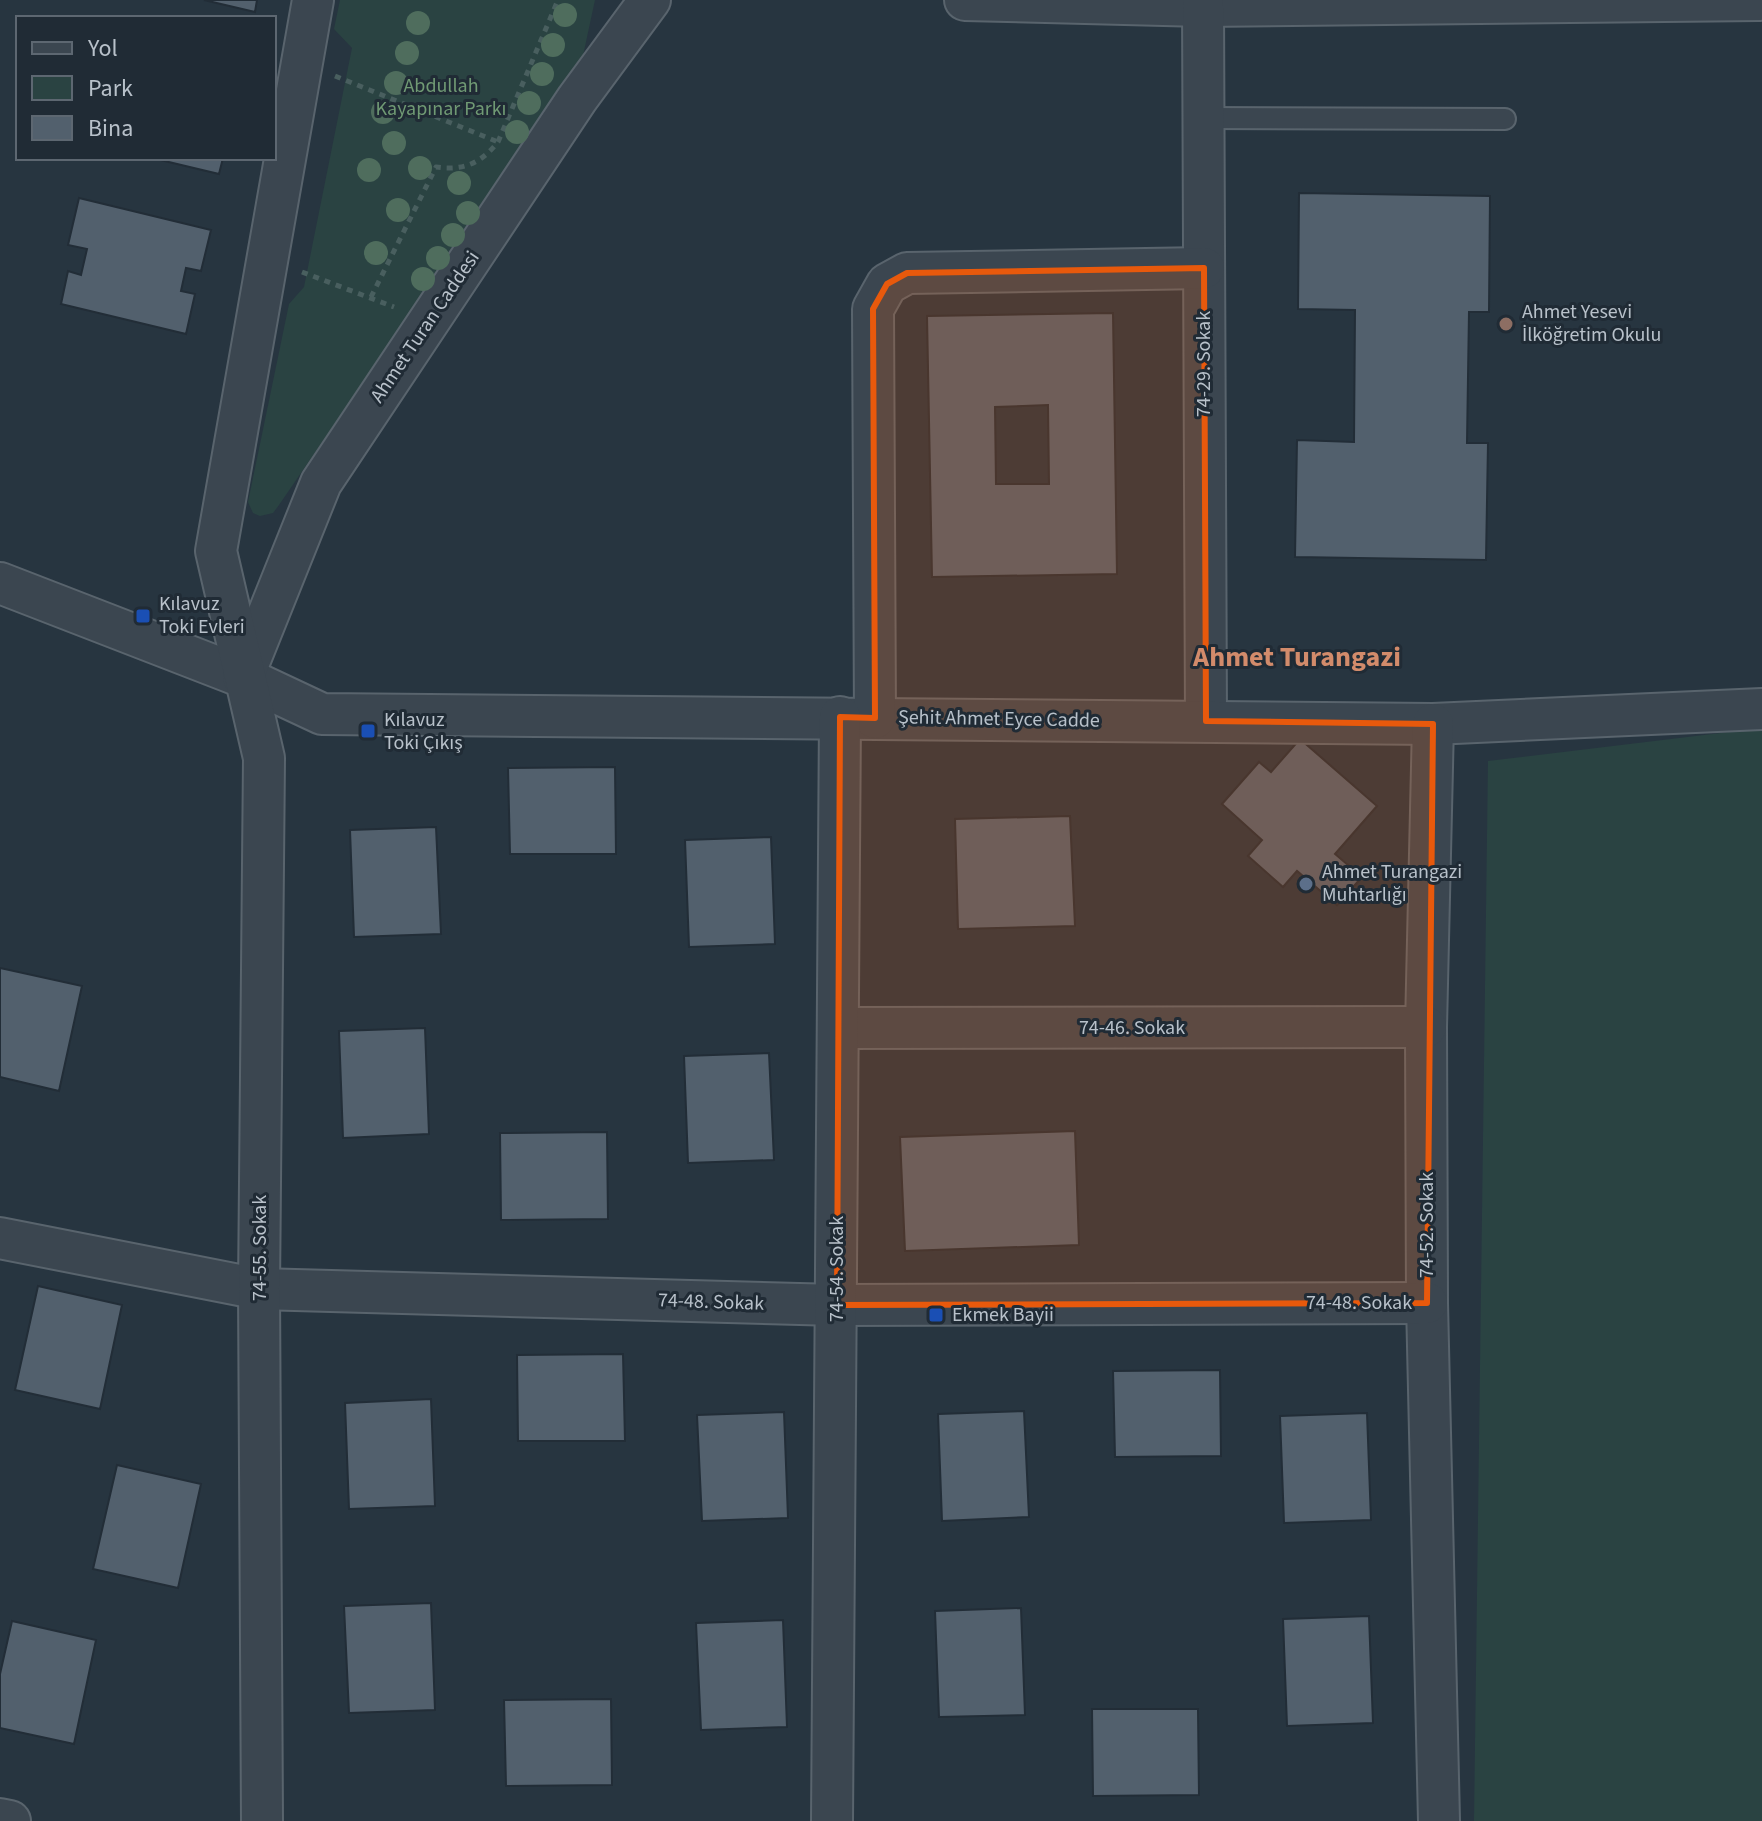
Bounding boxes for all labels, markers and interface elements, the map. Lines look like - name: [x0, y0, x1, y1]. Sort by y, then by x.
- legend: [16, 16, 276, 160]
- text: Yol: [87, 31, 118, 66]
- text: Park: [88, 71, 133, 106]
- park label: Abdullah Kayapınar Parkı: [375, 72, 507, 123]
- text: Bina: [88, 111, 133, 146]
- street label: Ahmet Turan Caddesi: [364, 245, 486, 409]
- place label: Ahmet Yesevi İlköğretim Okulu: [1522, 298, 1661, 349]
- street label: 74-29. Sokak: [1190, 311, 1218, 417]
- marker: Ahmet Yesevi İlköğretim Okulu: [1497, 315, 1515, 333]
- place label: Kılavuz Toki Evleri: [159, 590, 245, 641]
- marker: Kılavuz Toki Evleri: [134, 607, 152, 625]
- district label: Ahmet Turangazi: [1192, 637, 1401, 677]
- street label: Şehit Ahmet Eyce Cadde: [898, 703, 1100, 735]
- place label: Kılavuz Toki Çıkış: [384, 706, 463, 757]
- marker: Kılavuz Toki Çıkış: [359, 722, 377, 740]
- place label: Ahmet Turangazi Muhtarlığı: [1322, 858, 1462, 909]
- marker: Ahmet Turangazi Muhtarlığı: [1297, 875, 1315, 893]
- street label: 74-46. Sokak: [1079, 1014, 1185, 1042]
- street label: 74-52. Sokak: [1413, 1172, 1441, 1278]
- street label: 74-55. Sokak: [246, 1195, 274, 1301]
- street label: 74-54. Sokak: [823, 1216, 851, 1322]
- street label: 74-48. Sokak: [657, 1286, 765, 1318]
- street label: 74-48. Sokak: [1306, 1289, 1412, 1317]
- place label: Ekmek Bayii: [952, 1301, 1054, 1329]
- marker: Ekmek Bayii: [927, 1306, 945, 1324]

